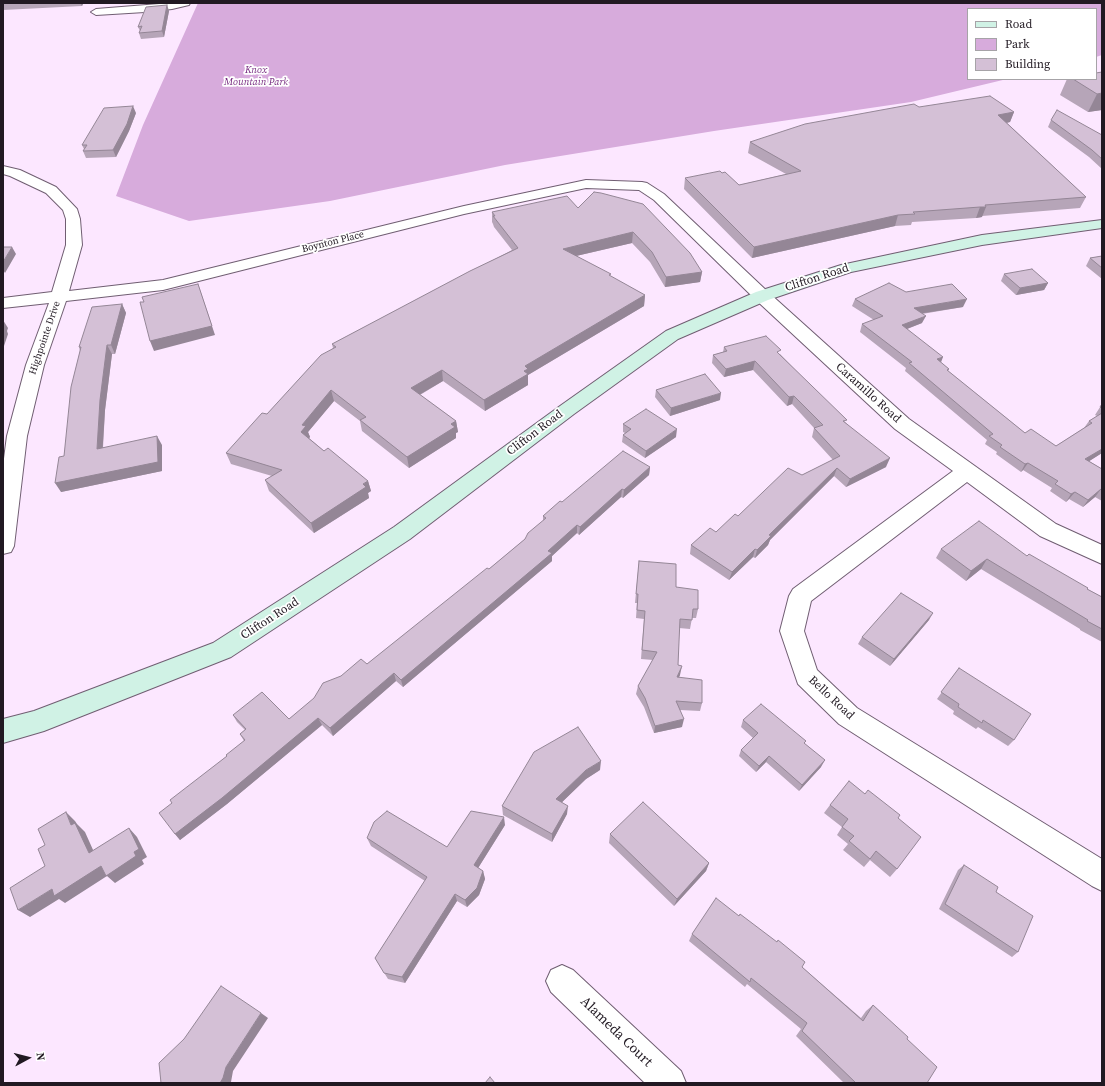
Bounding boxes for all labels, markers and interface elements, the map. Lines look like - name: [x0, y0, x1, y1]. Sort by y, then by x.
- legend: [967, 8, 1097, 80]
- text: Road: [1005, 16, 1032, 32]
- text: Park: [1005, 36, 1030, 52]
- text: Building: [1005, 56, 1050, 72]
- park label: Knox Mountain Park: [224, 64, 288, 88]
- street label: Boynton Place: [301, 228, 365, 256]
- street label: Clifton Road: [783, 261, 851, 295]
- street label: Highpointe Drive: [27, 300, 63, 376]
- street label: Caramillo Road: [832, 360, 904, 426]
- street label: Clifton Road: [504, 407, 566, 459]
- street label: Clifton Road: [238, 595, 302, 643]
- street label: Bello Road: [805, 673, 857, 723]
- street label: Alameda Court: [576, 993, 656, 1071]
- north arrow: [8, 1038, 48, 1078]
- text: N: [32, 1052, 48, 1061]

